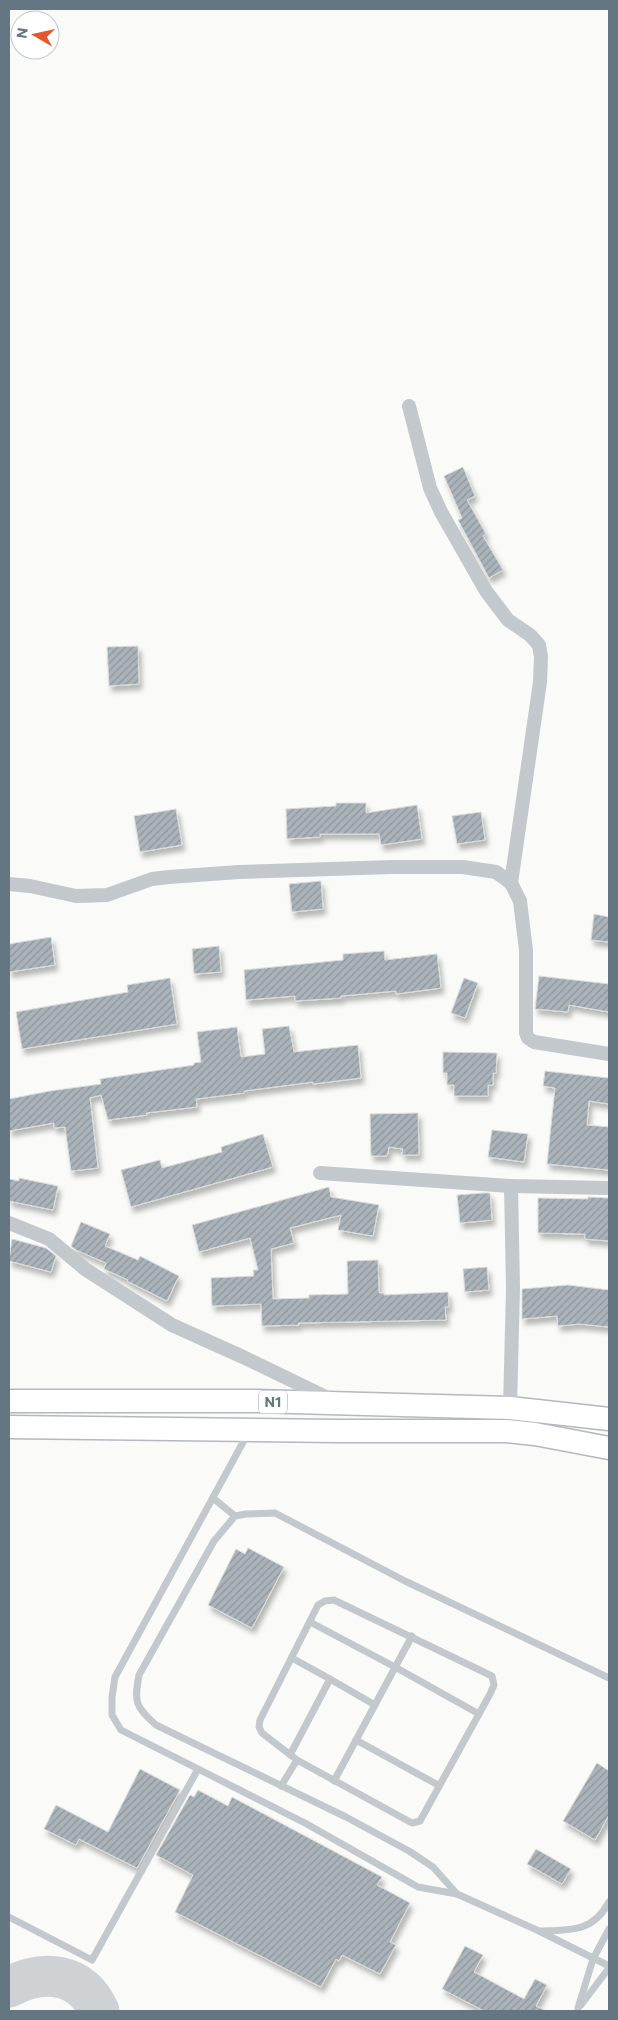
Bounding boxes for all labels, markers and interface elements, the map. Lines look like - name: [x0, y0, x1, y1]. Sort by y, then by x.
- north arrow: [10, 10, 60, 60]
- text: N: [12, 26, 31, 39]
- road number: N1: [259, 1390, 287, 1414]

